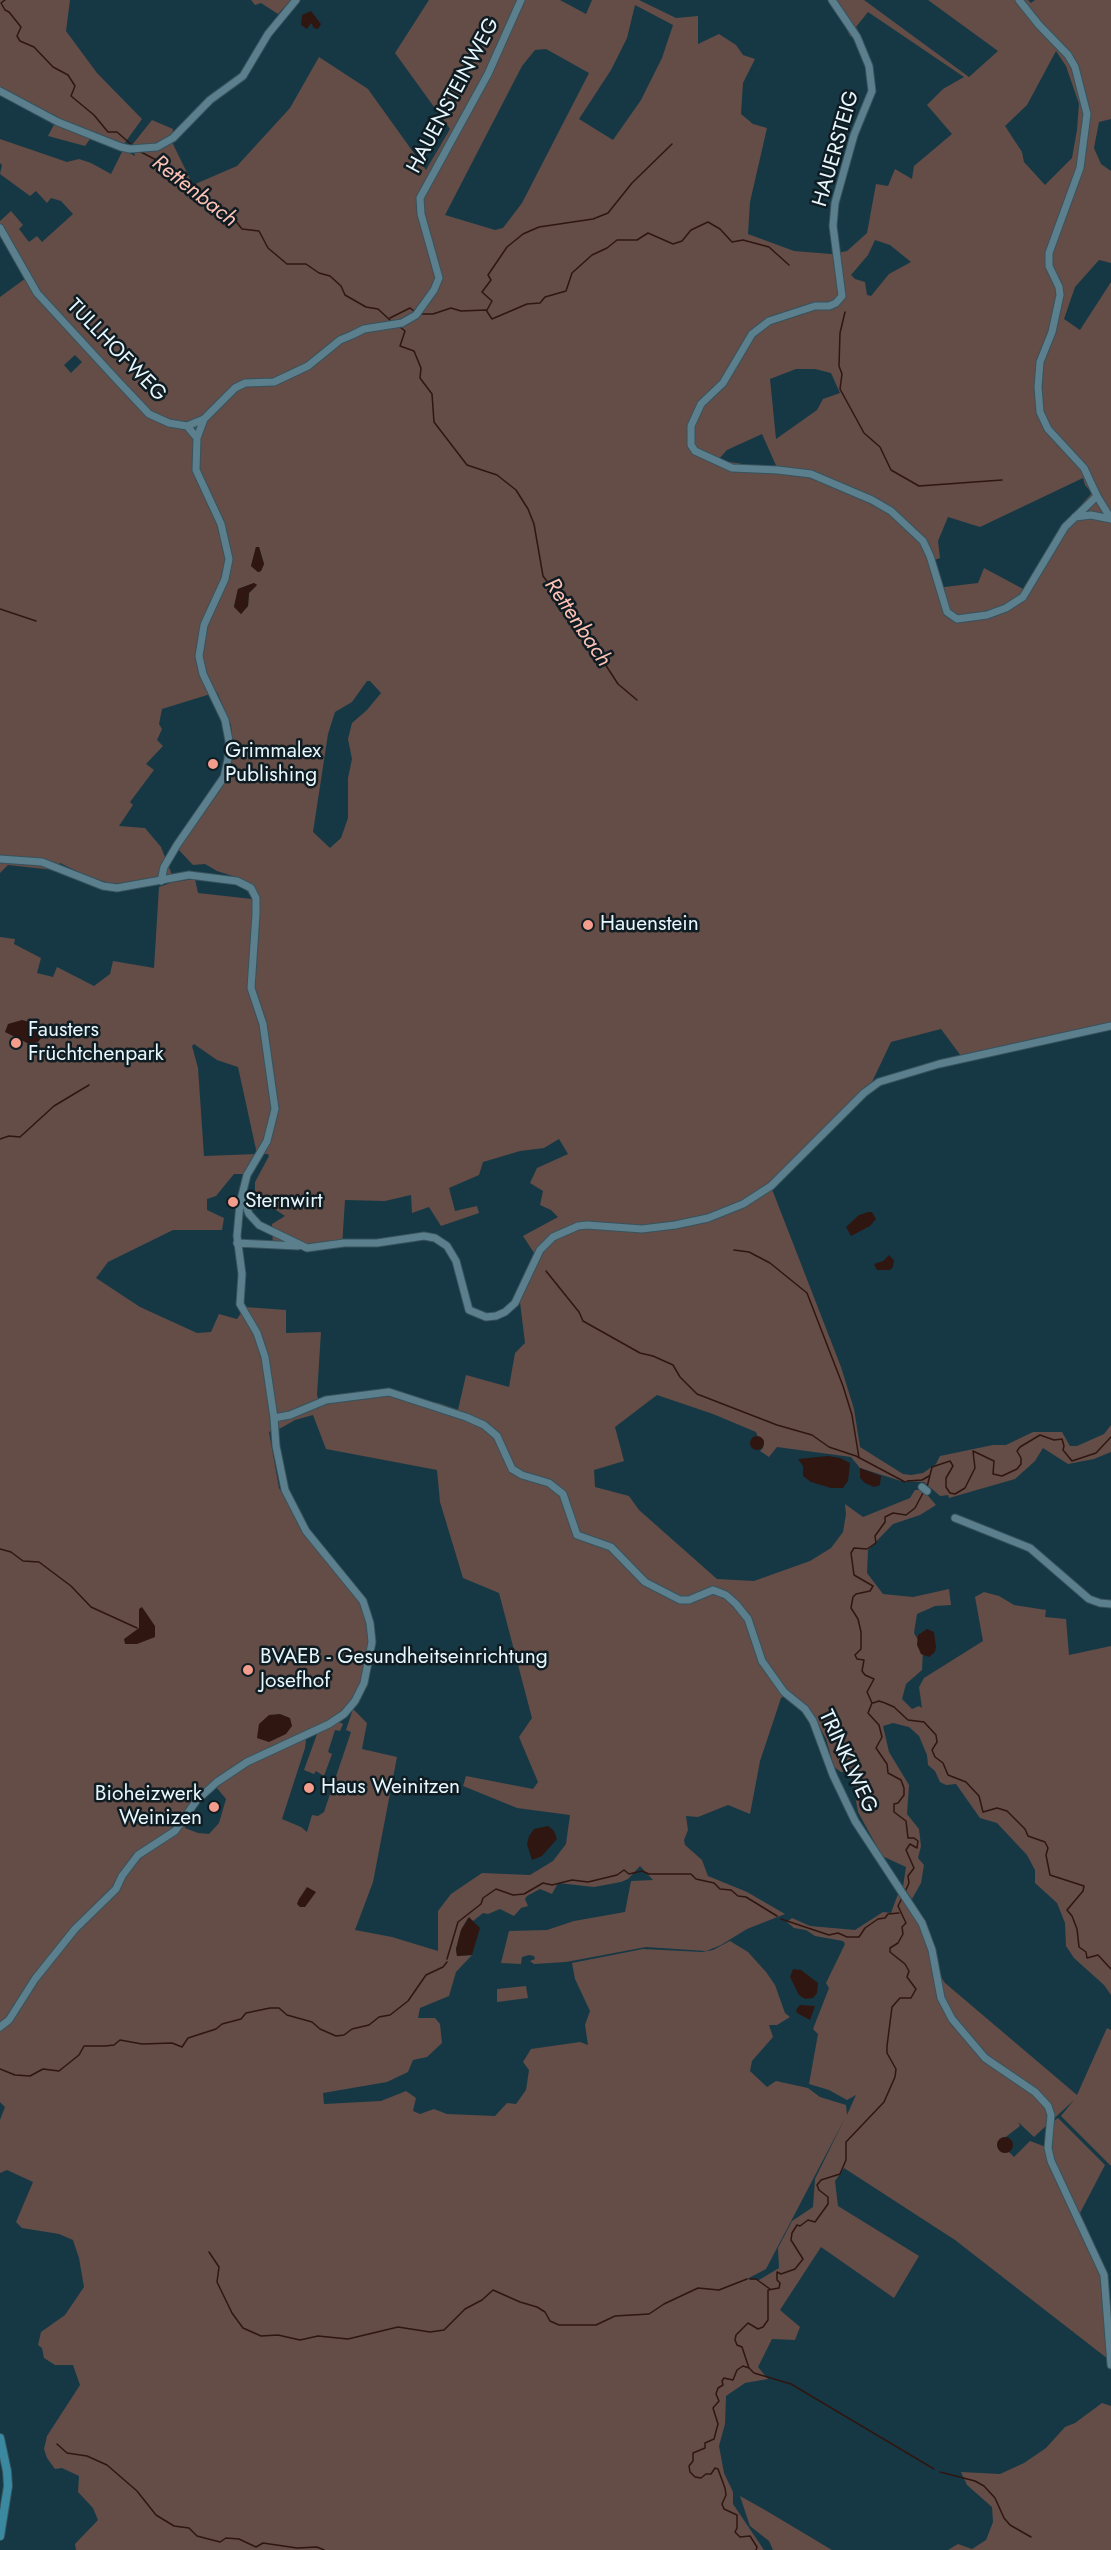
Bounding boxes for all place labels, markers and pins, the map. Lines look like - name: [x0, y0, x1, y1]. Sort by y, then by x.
- place label: Grimmalex Publishing: [225, 739, 321, 789]
- marker: Grimmalex Publishing: [206, 757, 220, 771]
- place label: Hauenstein: [600, 912, 699, 938]
- marker: Hauenstein: [581, 918, 595, 932]
- place label: Fausters Früchtchenpark: [28, 1018, 164, 1068]
- marker: Fausters Früchtchenpark: [9, 1036, 23, 1050]
- place label: Sternwirt: [245, 1189, 322, 1215]
- marker: Sternwirt: [226, 1195, 240, 1209]
- place label: BVAEB - Gesundheitseinrichtung Josefhof: [260, 1645, 548, 1695]
- marker: BVAEB - Gesundheitseinrichtung Josefhof: [241, 1663, 255, 1677]
- place label: Haus Weinitzen: [321, 1775, 460, 1801]
- marker: Haus Weinitzen: [302, 1781, 316, 1795]
- place label: Bioheizwerk Weinizen: [95, 1782, 202, 1832]
- marker: Bioheizwerk Weinizen: [207, 1800, 221, 1814]

